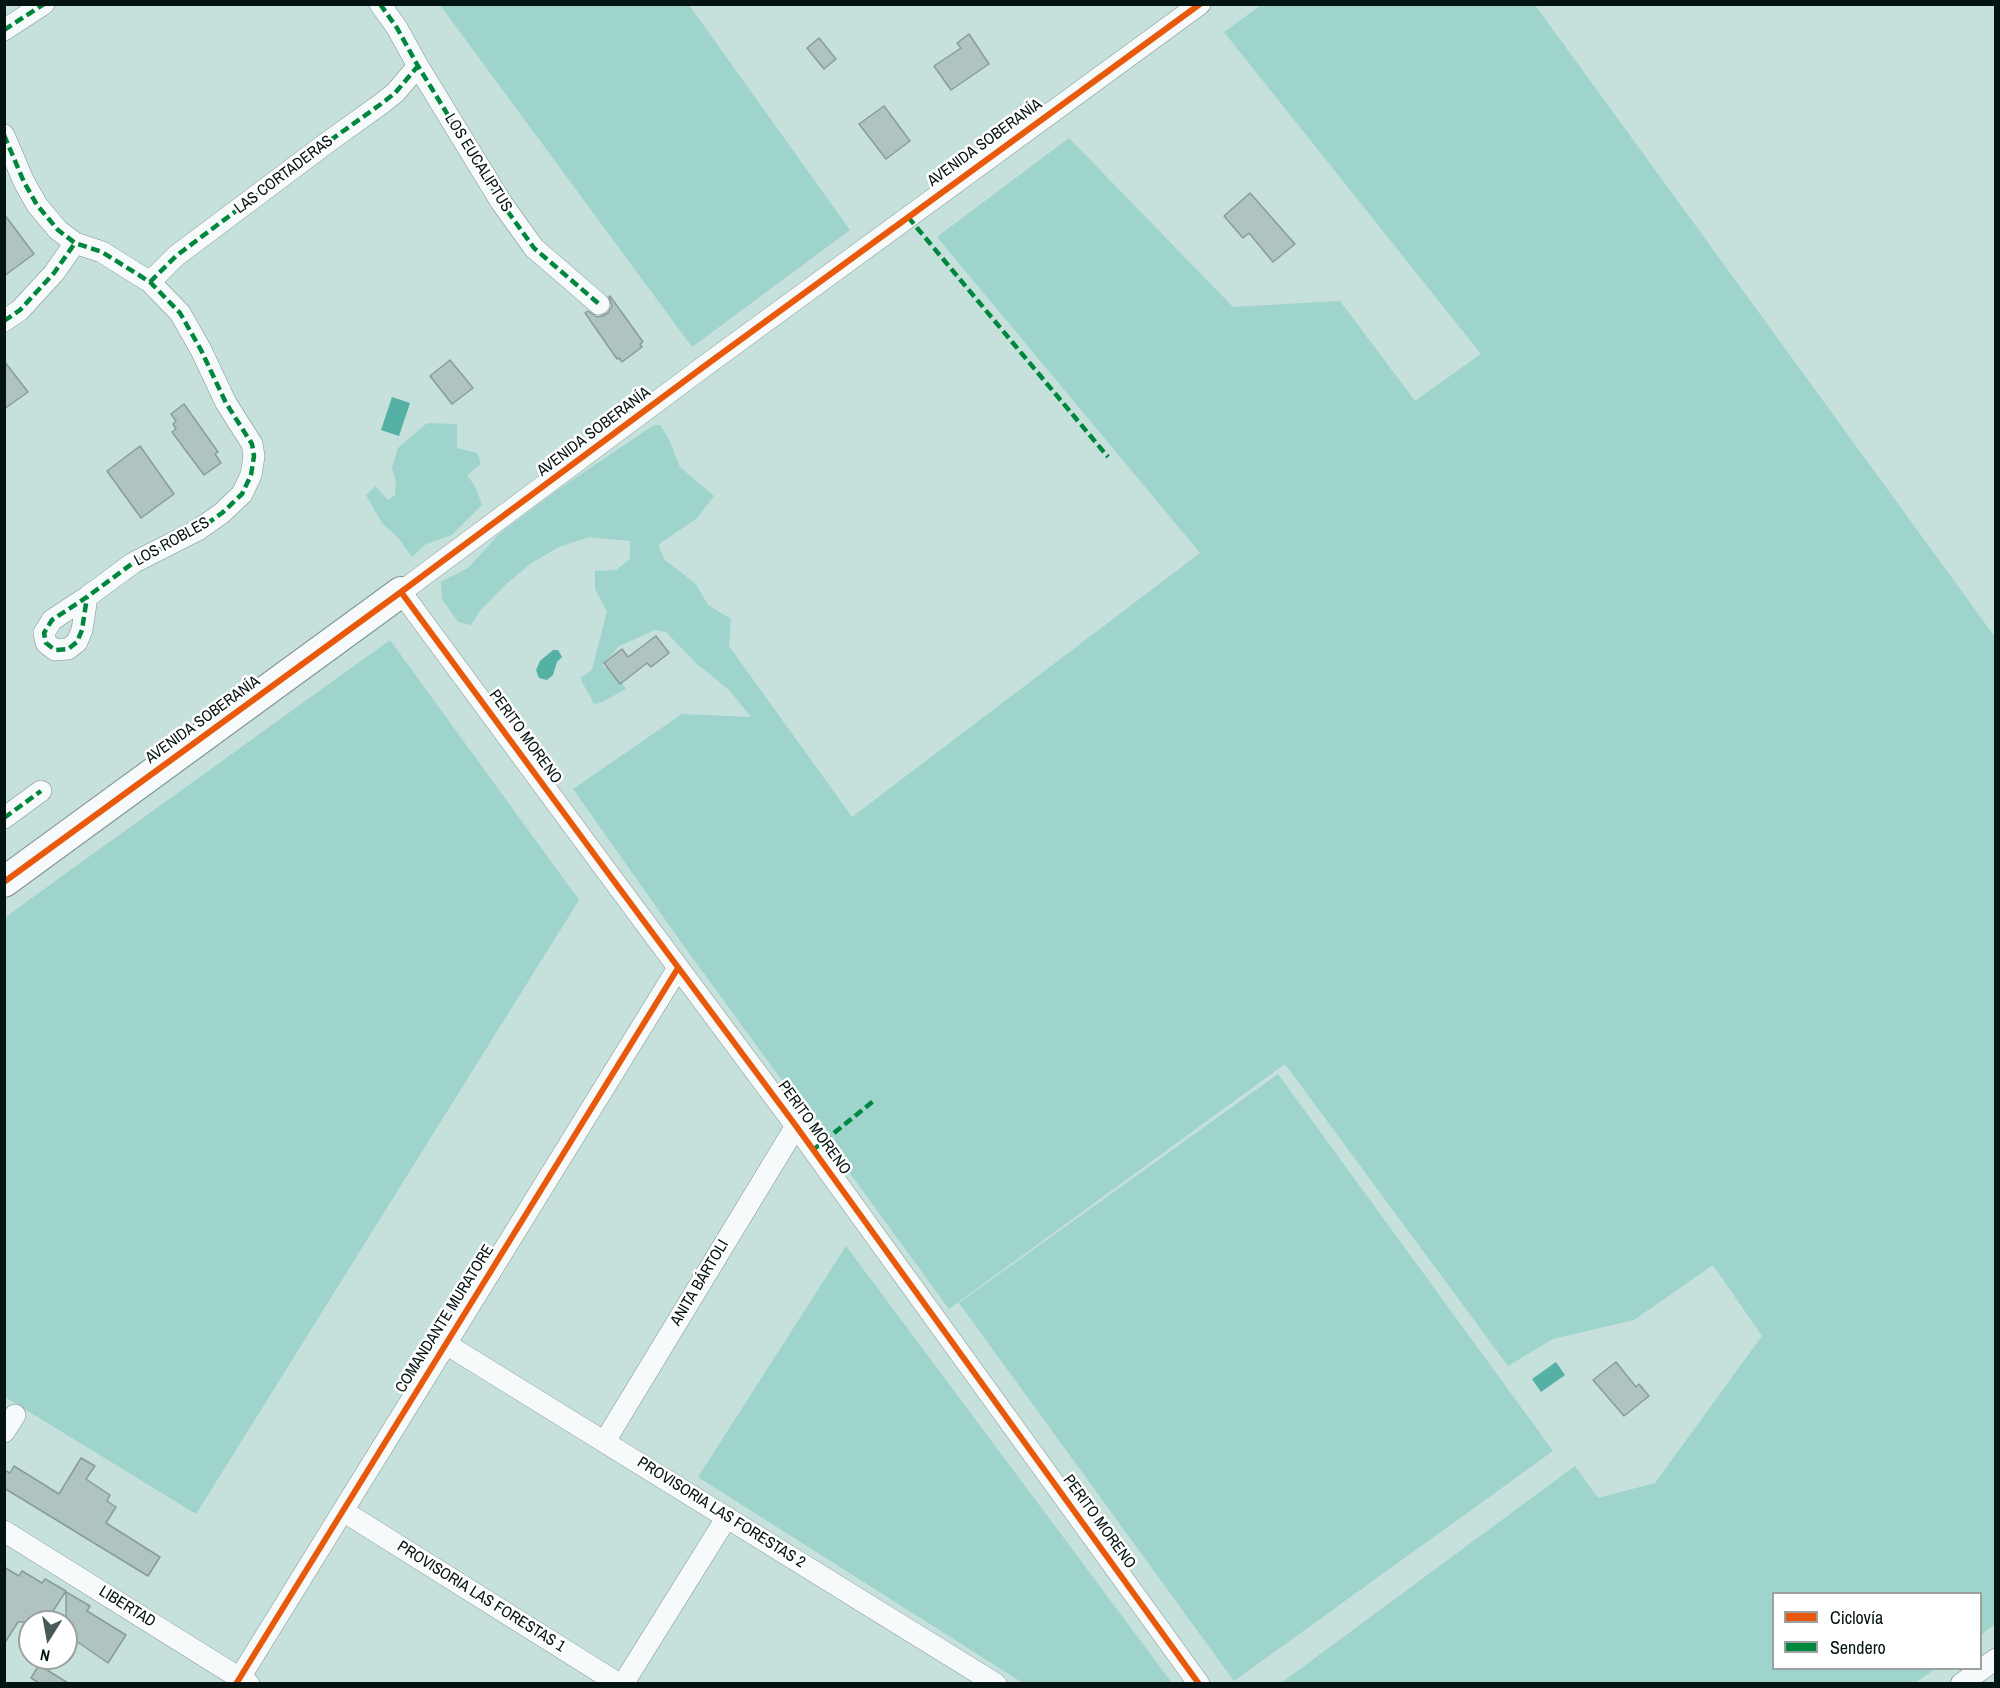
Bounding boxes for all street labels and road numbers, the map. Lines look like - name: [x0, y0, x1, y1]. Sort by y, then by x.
- street label: AVENIDA SOBERANÍA: [924, 95, 1046, 191]
- street label: LOS EUCALIPTUS: [440, 110, 516, 216]
- street label: LAS CORTADERAS: [231, 132, 337, 218]
- street label: AVENIDA SOBERANÍA: [534, 383, 654, 481]
- street label: LOS ROBLES: [131, 513, 213, 571]
- street label: AVENIDA SOBERANÍA: [142, 672, 264, 768]
- street label: PERITO MORENO: [485, 686, 565, 788]
- street label: PERITO MORENO: [774, 1077, 854, 1179]
- street label: ANITA BÁRTOLI: [667, 1236, 733, 1330]
- street label: COMANDANTE MURATORE: [392, 1241, 498, 1397]
- street label: PROVISORIA LAS FORESTAS 2: [633, 1453, 809, 1573]
- street label: PERITO MORENO: [1059, 1471, 1139, 1573]
- street label: PROVISORIA LAS FORESTAS 1: [393, 1537, 569, 1657]
- street label: LIBERTAD: [95, 1582, 159, 1632]

